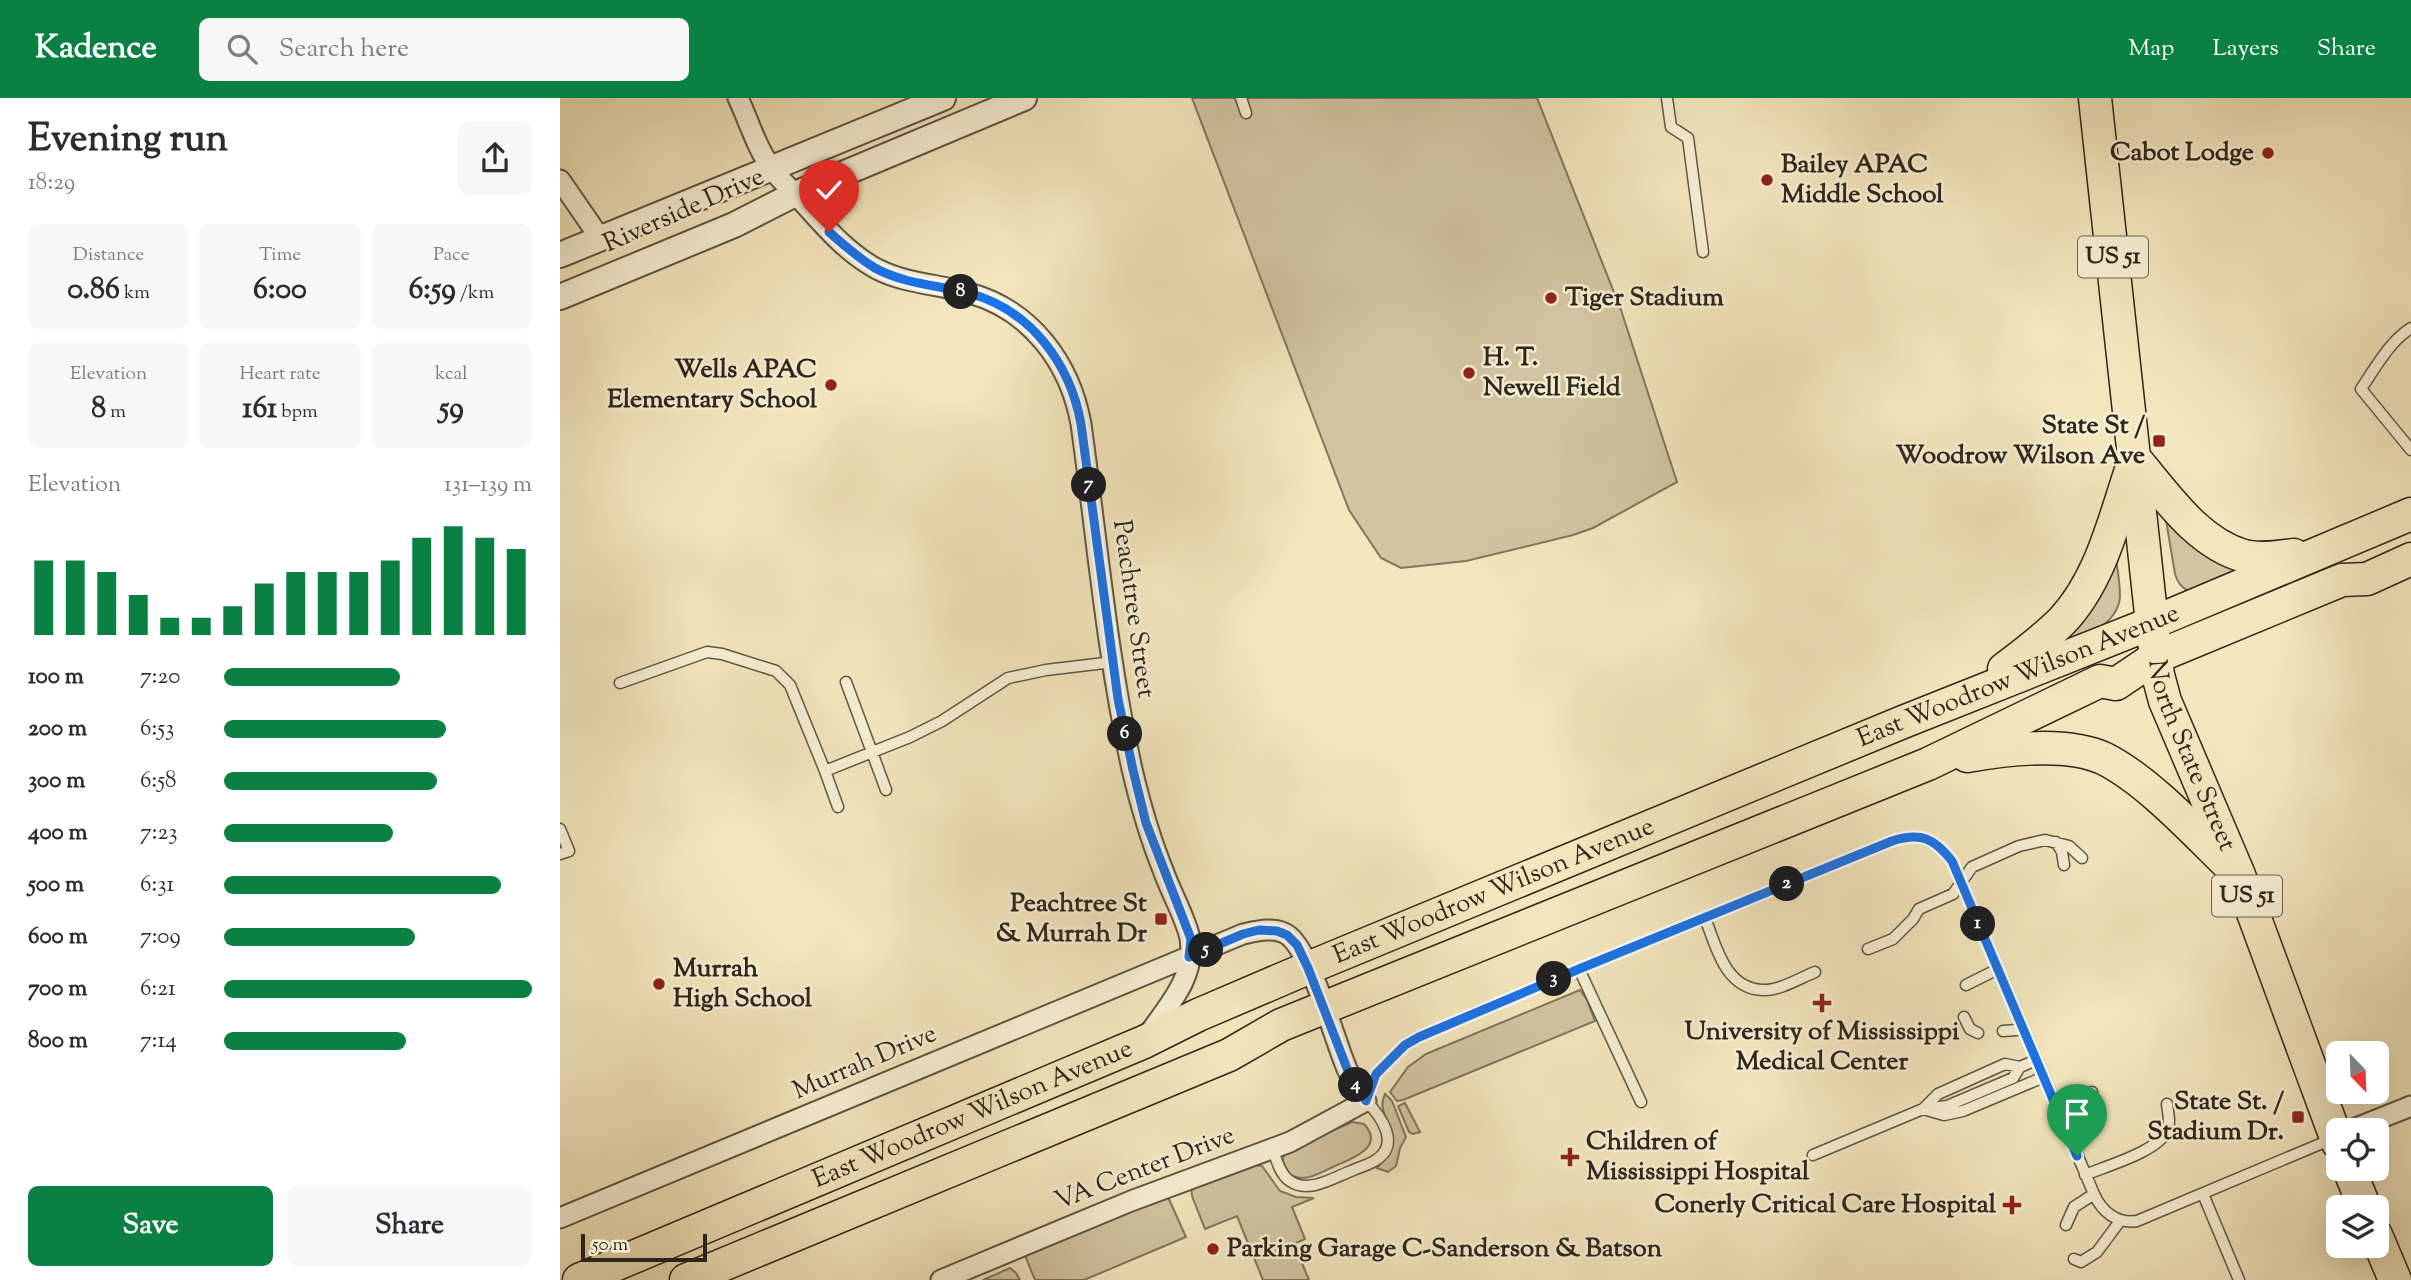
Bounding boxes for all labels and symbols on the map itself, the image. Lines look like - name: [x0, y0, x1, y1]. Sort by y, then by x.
- place label: Cabot Lodge: [2110, 135, 2254, 172]
- marker: Cabot Lodge: [2260, 145, 2276, 161]
- place label: Bailey APAC Middle School: [1781, 147, 1944, 214]
- street label: Riverside Drive: [598, 159, 770, 263]
- pin: [799, 160, 859, 232]
- marker: Bailey APAC Middle School: [1759, 172, 1775, 188]
- road number: US 51: [2078, 237, 2148, 278]
- pin: 8: [944, 274, 978, 310]
- place label: Tiger Stadium: [1565, 280, 1724, 317]
- marker: Tiger Stadium: [1543, 290, 1559, 306]
- place label: H. T. Newell Field: [1483, 340, 1621, 407]
- place label: Wells APAC Elementary School: [607, 352, 818, 419]
- marker: H. T. Newell Field: [1461, 365, 1477, 381]
- marker: Wells APAC Elementary School: [823, 377, 839, 393]
- place label: State St / Woodrow Wilson Ave: [1896, 408, 2145, 475]
- marker: State St / Woodrow Wilson Ave: [2151, 433, 2167, 449]
- pin: 7: [1072, 468, 1106, 502]
- street label: Peachtree Street: [1102, 518, 1164, 701]
- street label: East Woodrow Wilson Avenue: [1852, 595, 2185, 757]
- street label: North State Street: [2138, 658, 2245, 857]
- pin: 6: [1108, 716, 1142, 752]
- street label: East Woodrow Wilson Avenue: [1328, 808, 1660, 974]
- pin: 2: [1770, 866, 1804, 902]
- road number: US 51: [2212, 876, 2282, 916]
- place label: Peachtree St & Murrah Dr: [996, 886, 1147, 953]
- pin: 1: [1960, 906, 1996, 942]
- marker: Peachtree St & Murrah Dr: [1153, 911, 1169, 927]
- pin: 5: [1188, 932, 1224, 968]
- place label: Murrah High School: [673, 951, 813, 1018]
- pin: 3: [1536, 962, 1572, 996]
- marker: Murrah High School: [651, 976, 667, 992]
- marker: University of Mississippi Medical Center: [1812, 993, 1832, 1013]
- place label: University of Mississippi Medical Center: [1685, 1014, 1960, 1081]
- street label: Murrah Drive: [787, 1016, 943, 1110]
- street label: East Woodrow Wilson Avenue: [807, 1030, 1138, 1198]
- north arrow: [2326, 1041, 2389, 1104]
- pin: 4: [1338, 1068, 1374, 1102]
- pin: [2047, 1084, 2107, 1156]
- place label: State St. / Stadium Dr.: [2147, 1084, 2284, 1151]
- marker: State St. / Stadium Dr.: [2290, 1109, 2306, 1125]
- street label: VA Center Drive: [1050, 1118, 1240, 1220]
- place label: Children of Mississippi Hospital: [1586, 1124, 1810, 1191]
- marker: Children of Mississippi Hospital: [1560, 1147, 1580, 1167]
- place label: Conerly Critical Care Hospital: [1655, 1187, 1997, 1224]
- marker: Conerly Critical Care Hospital: [2002, 1195, 2022, 1215]
- scale bar: [581, 1231, 707, 1263]
- place label: Parking Garage C-Sanderson & Batson: [1227, 1231, 1663, 1268]
- marker: Parking Garage C-Sanderson & Batson: [1205, 1241, 1221, 1257]

